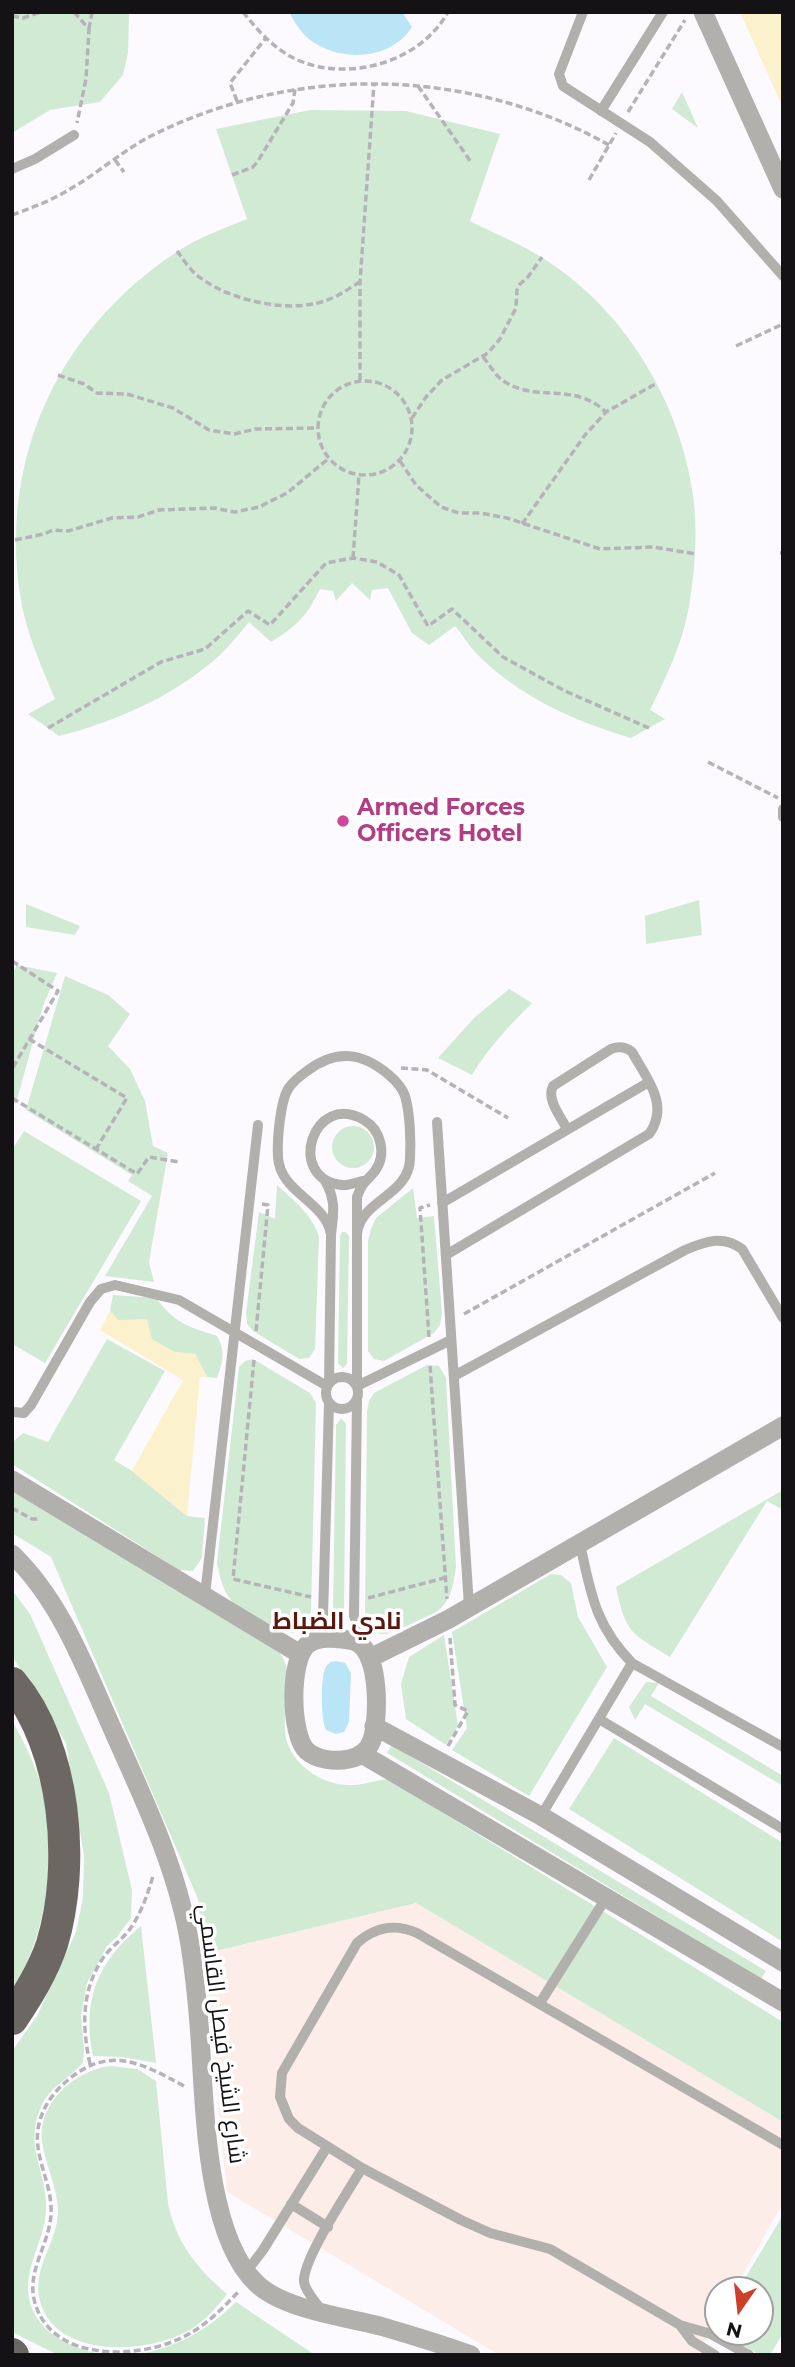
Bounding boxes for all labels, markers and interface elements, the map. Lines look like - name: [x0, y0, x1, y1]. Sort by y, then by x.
- place label: Armed Forces Officers Hotel: [357, 794, 525, 848]
- marker: Armed Forces Officers Hotel: [335, 813, 351, 829]
- district label: نادي الضباط: [272, 1608, 402, 1636]
- street label: شارع الشيخ فيصل القاسمي: [191, 1903, 251, 2165]
- north arrow: [704, 2276, 774, 2346]
- text: N: [724, 2317, 745, 2343]

